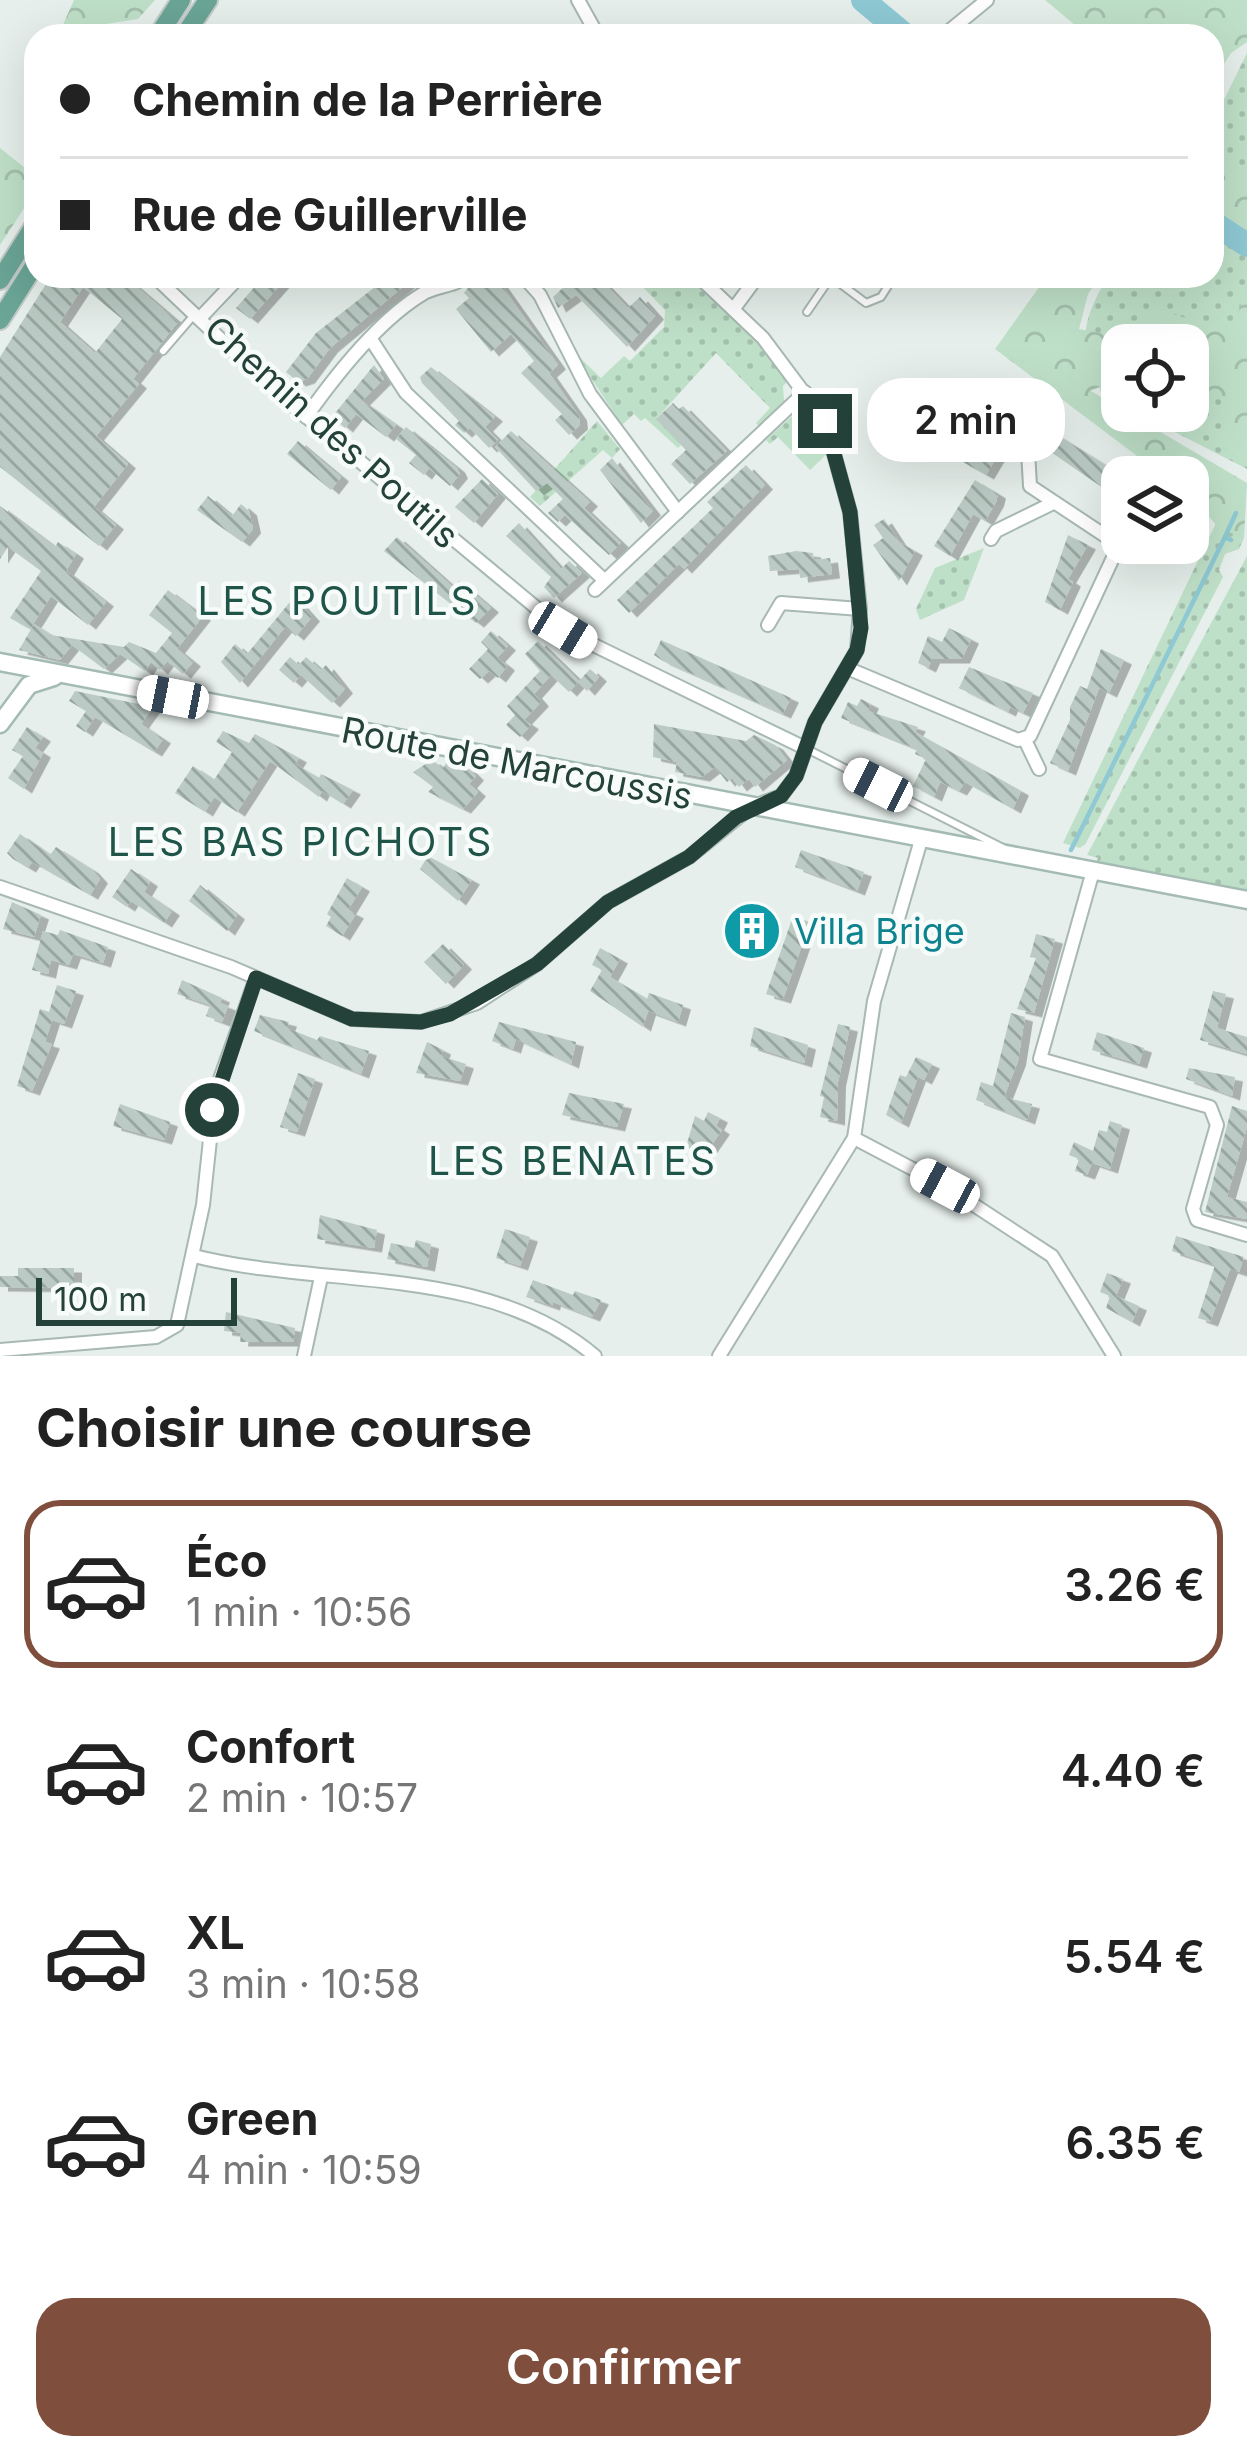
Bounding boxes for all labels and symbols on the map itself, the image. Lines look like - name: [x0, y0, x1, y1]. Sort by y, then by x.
- street label: Chemin des Poutils: [196, 306, 468, 558]
- callout: 2 min: [867, 379, 1065, 463]
- route end: [798, 394, 852, 448]
- district label: LES POUTILS: [198, 577, 478, 624]
- car: [523, 596, 603, 664]
- car: [134, 672, 212, 722]
- street label: Route de Marcoussis: [338, 707, 696, 819]
- car: [838, 753, 918, 817]
- district label: LES BAS PICHOTS: [108, 818, 494, 865]
- building icon: Villa Brige: [721, 900, 783, 962]
- place label: Villa Brige: [794, 909, 965, 953]
- route start: [185, 1083, 239, 1137]
- district label: LES BENATES: [428, 1137, 718, 1184]
- car: [905, 1153, 985, 1219]
- scale bar: [36, 1272, 237, 1325]

